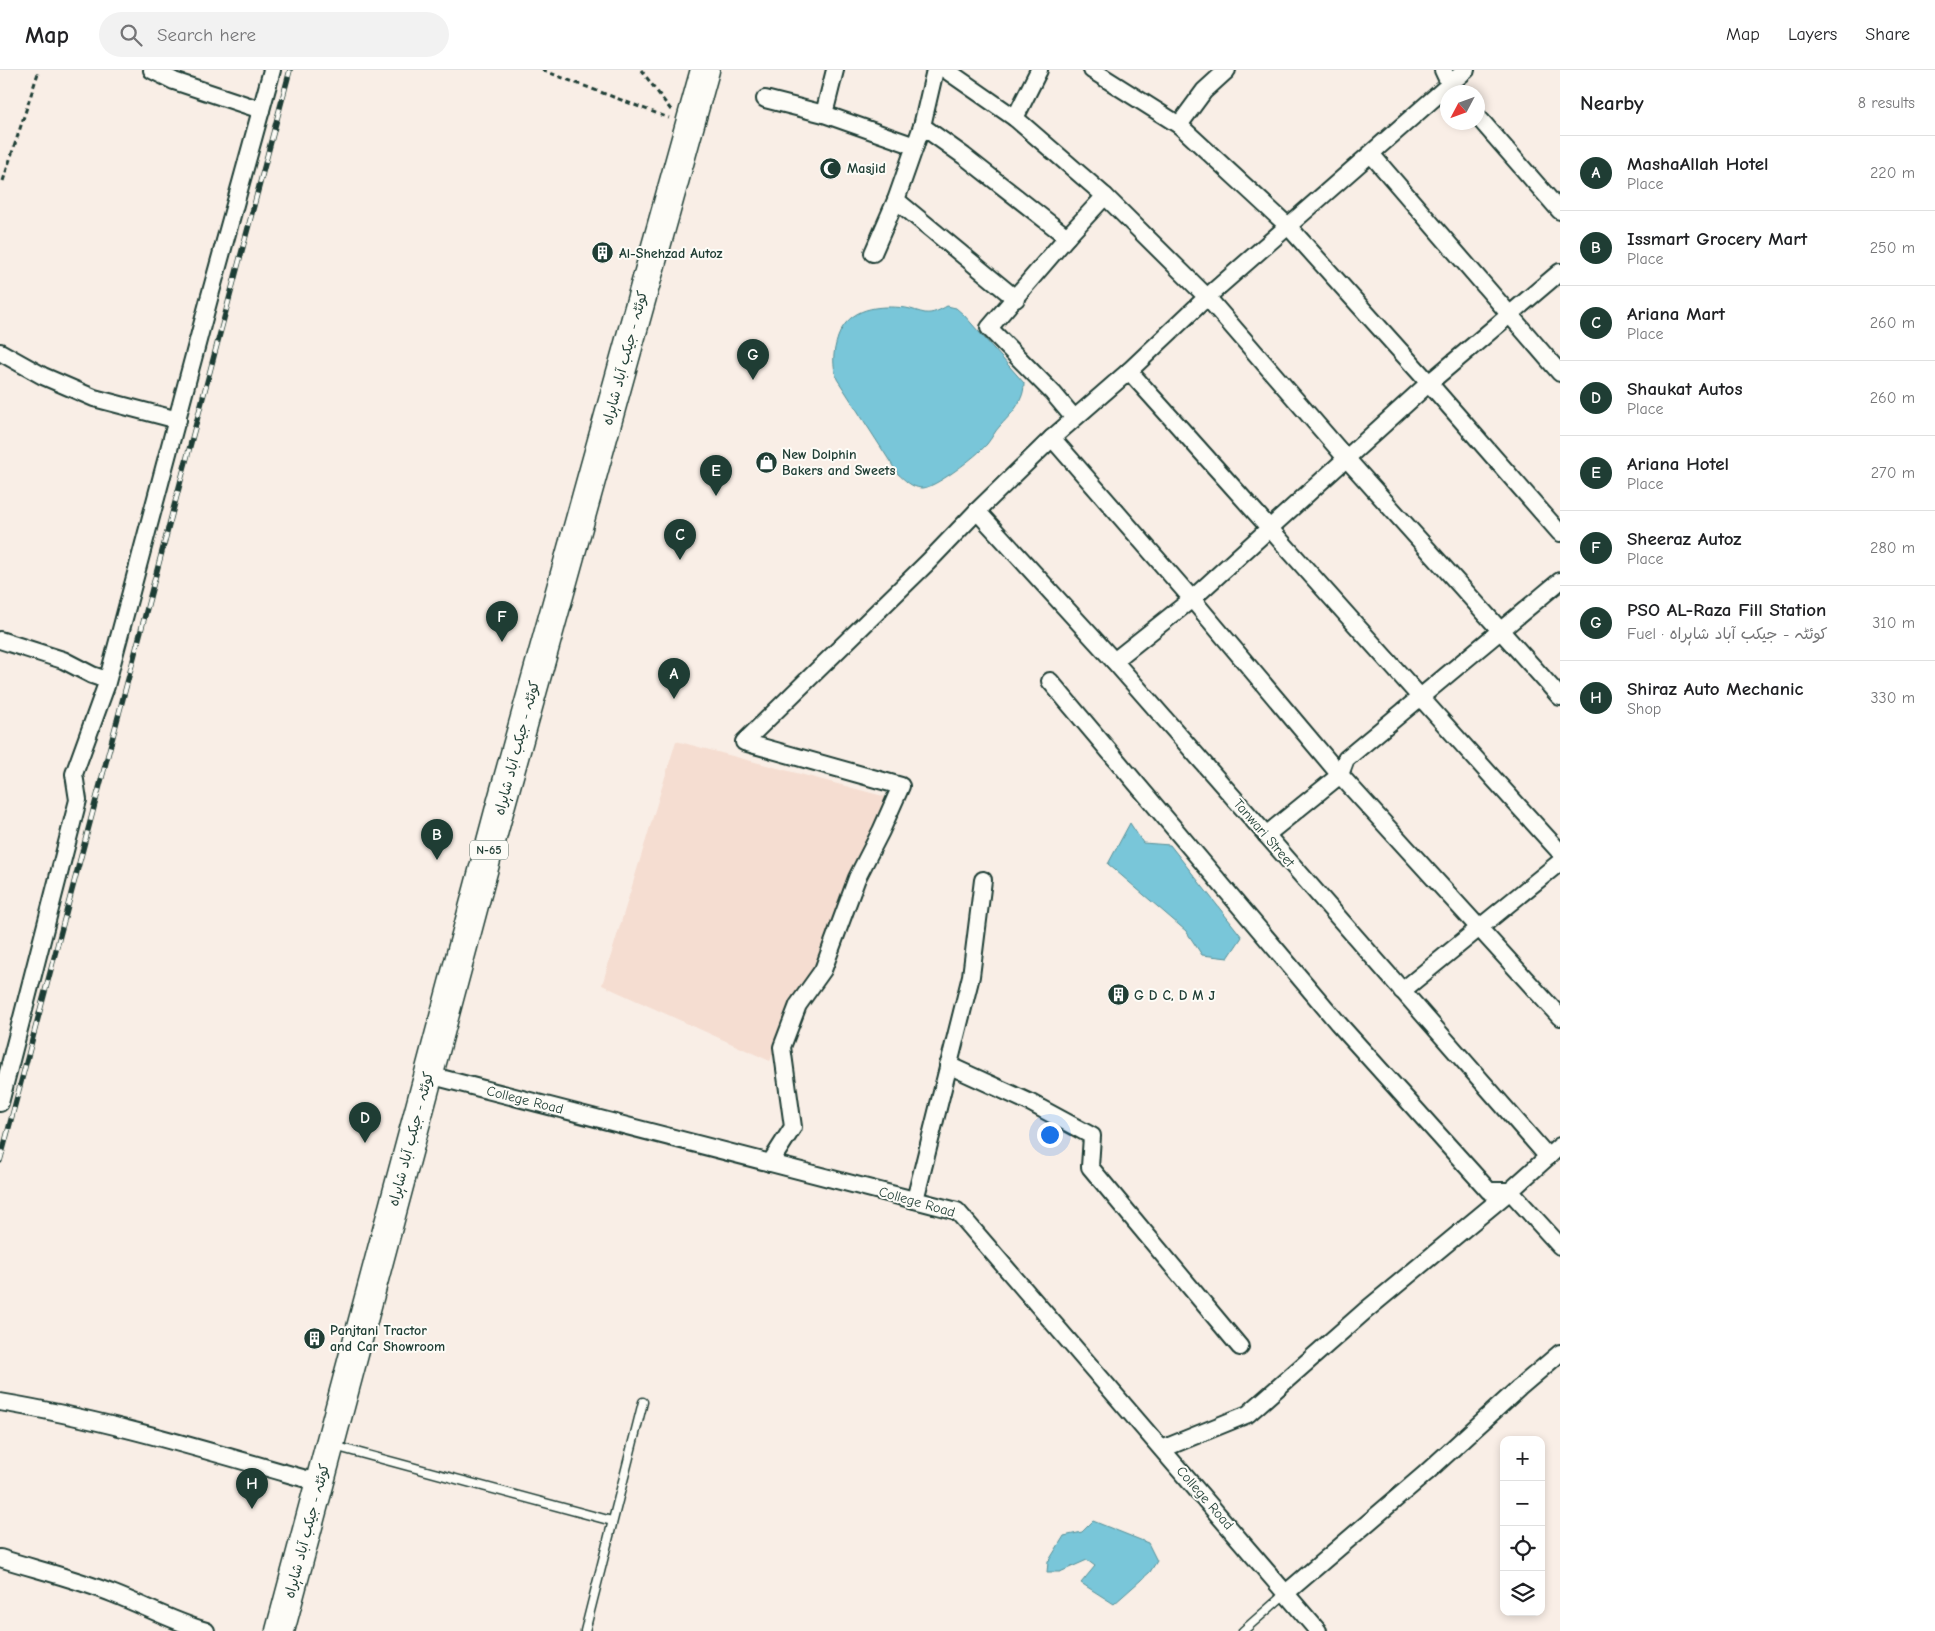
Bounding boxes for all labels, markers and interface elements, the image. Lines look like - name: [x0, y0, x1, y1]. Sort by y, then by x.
- search box: [99, 12, 449, 57]
- text: Map: [25, 21, 69, 49]
- icon: search: [117, 21, 145, 49]
- text: Search here: [157, 24, 256, 46]
- text: Map: [1726, 24, 1760, 45]
- text: Layers: [1788, 24, 1837, 45]
- text: Share: [1865, 24, 1910, 45]
- north arrow: [1440, 85, 1485, 130]
- text: Nearby: [1580, 91, 1644, 115]
- text: 8 results: [1858, 94, 1915, 112]
- text: MashaAllah Hotel: [1627, 153, 1769, 175]
- mosque icon: Masjid: [819, 156, 843, 180]
- place label: Masjid: [847, 160, 886, 177]
- text: A: [1592, 164, 1600, 182]
- text: 220 m: [1870, 164, 1915, 182]
- text: Place: [1627, 175, 1663, 193]
- text: Issmart Grocery Mart: [1627, 228, 1807, 250]
- text: B: [1591, 239, 1601, 257]
- text: 250 m: [1870, 239, 1915, 257]
- building icon: Al-Shehzad Autoz: [591, 241, 615, 265]
- place label: Al-Shehzad Autoz: [619, 245, 722, 262]
- text: Place: [1627, 250, 1663, 268]
- street label: کوئٹہ - جیکب آباد شاہراہ: [599, 289, 653, 428]
- text: Ariana Mart: [1627, 303, 1725, 325]
- text: C: [1591, 314, 1601, 332]
- text: 260 m: [1870, 314, 1915, 332]
- text: Place: [1627, 325, 1663, 343]
- pin: G: [737, 339, 769, 380]
- text: Shaukat Autos: [1627, 378, 1743, 400]
- text: D: [1591, 389, 1601, 407]
- text: 260 m: [1870, 389, 1915, 407]
- text: Place: [1627, 400, 1663, 418]
- place label: New Dolphin Bakers and Sweets: [782, 446, 895, 479]
- shop icon: New Dolphin Bakers and Sweets: [754, 450, 778, 474]
- text: Ariana Hotel: [1627, 453, 1729, 475]
- pin: E: [700, 455, 732, 496]
- text: E: [1591, 464, 1601, 482]
- text: 270 m: [1871, 464, 1915, 482]
- text: Place: [1627, 475, 1663, 493]
- pin: C: [664, 519, 696, 560]
- text: Sheeraz Autoz: [1627, 528, 1741, 550]
- text: F: [1591, 539, 1601, 557]
- text: 280 m: [1870, 539, 1915, 557]
- text: Place: [1627, 550, 1663, 568]
- text: PSO AL-Raza Fill Station: [1627, 599, 1826, 621]
- pin: F: [486, 601, 518, 642]
- text: G: [1590, 614, 1602, 632]
- text: 310 m: [1872, 614, 1915, 632]
- text: Fuel · کوئٹہ - جیکب آباد شاہراہ: [1627, 625, 1828, 643]
- pin: A: [658, 658, 690, 699]
- text: Shiraz Auto Mechanic: [1627, 678, 1804, 700]
- street label: کوئٹہ - جیکب آباد شاہراہ: [491, 679, 545, 818]
- text: H: [1590, 689, 1602, 707]
- text: 330 m: [1870, 689, 1915, 707]
- text: Shop: [1627, 700, 1661, 718]
- street label: Tanwari Street: [1230, 795, 1299, 871]
- pin: B: [421, 819, 453, 860]
- road number: N-65: [470, 840, 508, 860]
- building icon: G D C, D M J: [1106, 983, 1130, 1007]
- place label: G D C, D M J: [1134, 987, 1216, 1004]
- street label: کوئٹہ - جیکب آباد شاہراہ: [385, 1070, 439, 1209]
- street label: College Road: [485, 1082, 565, 1118]
- pin: D: [349, 1102, 381, 1143]
- your location: [1037, 1122, 1063, 1148]
- street label: College Road: [877, 1183, 957, 1221]
- place label: Panjtani Tractor and Car Showroom: [330, 1322, 445, 1355]
- building icon: Panjtani Tractor and Car Showroom: [302, 1326, 326, 1350]
- map controls: [1500, 1436, 1545, 1616]
- button: +: [1500, 1436, 1545, 1481]
- street label: کوئٹہ - جیکب آباد شاہراہ: [281, 1462, 335, 1601]
- street label: College Road: [1173, 1463, 1237, 1533]
- pin: H: [236, 1468, 268, 1509]
- button: −: [1500, 1481, 1545, 1526]
- button: locate: [1500, 1526, 1545, 1571]
- button: layers: [1500, 1571, 1545, 1616]

